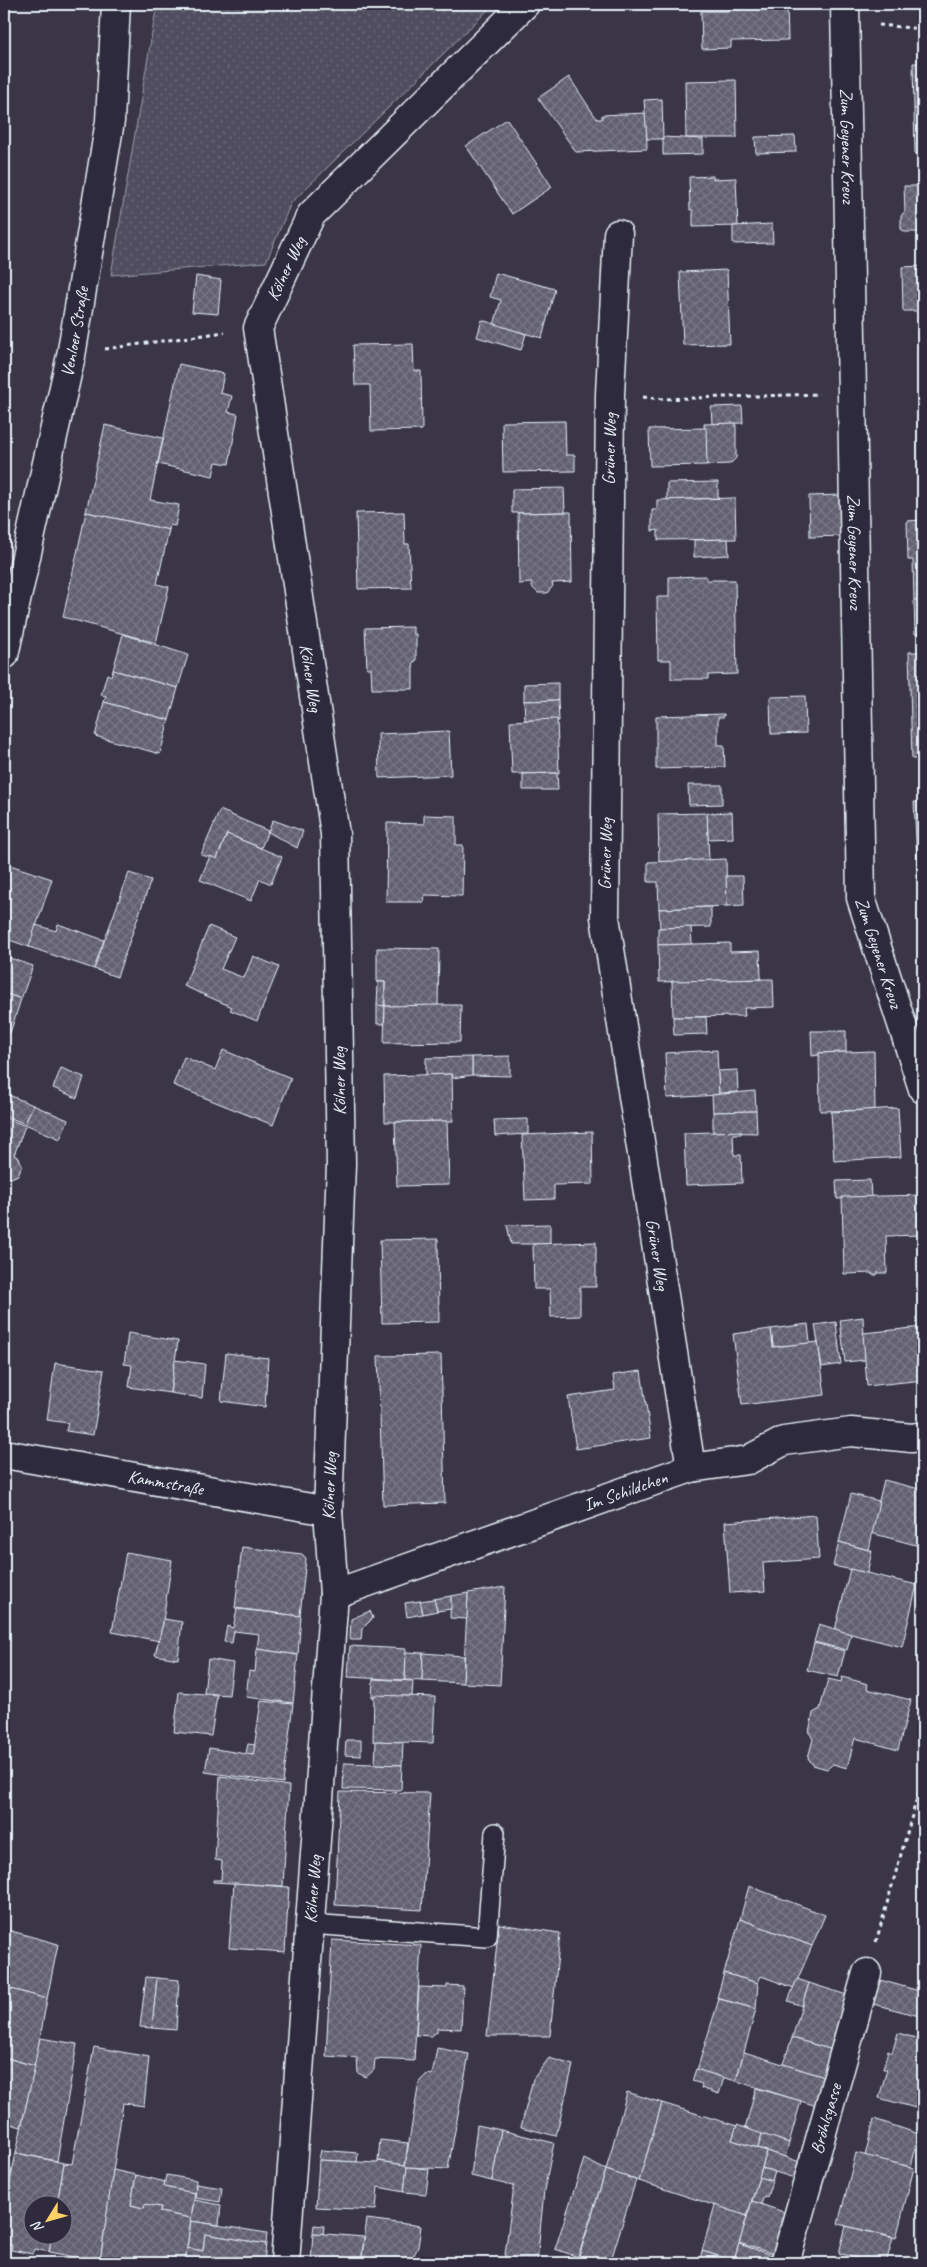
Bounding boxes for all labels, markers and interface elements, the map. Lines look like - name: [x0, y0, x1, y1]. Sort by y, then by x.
- street label: Zum Geyener Kreuz: [836, 88, 860, 205]
- street label: Kölner Weg: [261, 231, 311, 304]
- street label: Venloer Straße: [56, 284, 93, 379]
- street label: Grüner Weg: [597, 411, 621, 485]
- street label: Zum Geyener Kreuz: [843, 494, 867, 611]
- street label: Kölner Weg: [295, 643, 327, 715]
- street label: Grüner Weg: [593, 816, 617, 890]
- street label: Zum Geyener Kreuz: [851, 895, 908, 1013]
- street label: Kölner Weg: [327, 1045, 351, 1115]
- street label: Grüner Weg: [641, 1217, 674, 1294]
- street label: Kölner Weg: [317, 1450, 341, 1521]
- street label: Kammstraße: [126, 1465, 206, 1500]
- street label: Im Schildchen: [580, 1466, 671, 1516]
- street label: Kölner Weg: [299, 1852, 326, 1924]
- street label: Bröhlsgasse: [805, 2080, 847, 2156]
- north arrow: [22, 2194, 72, 2244]
- text: N: [27, 2217, 47, 2236]

